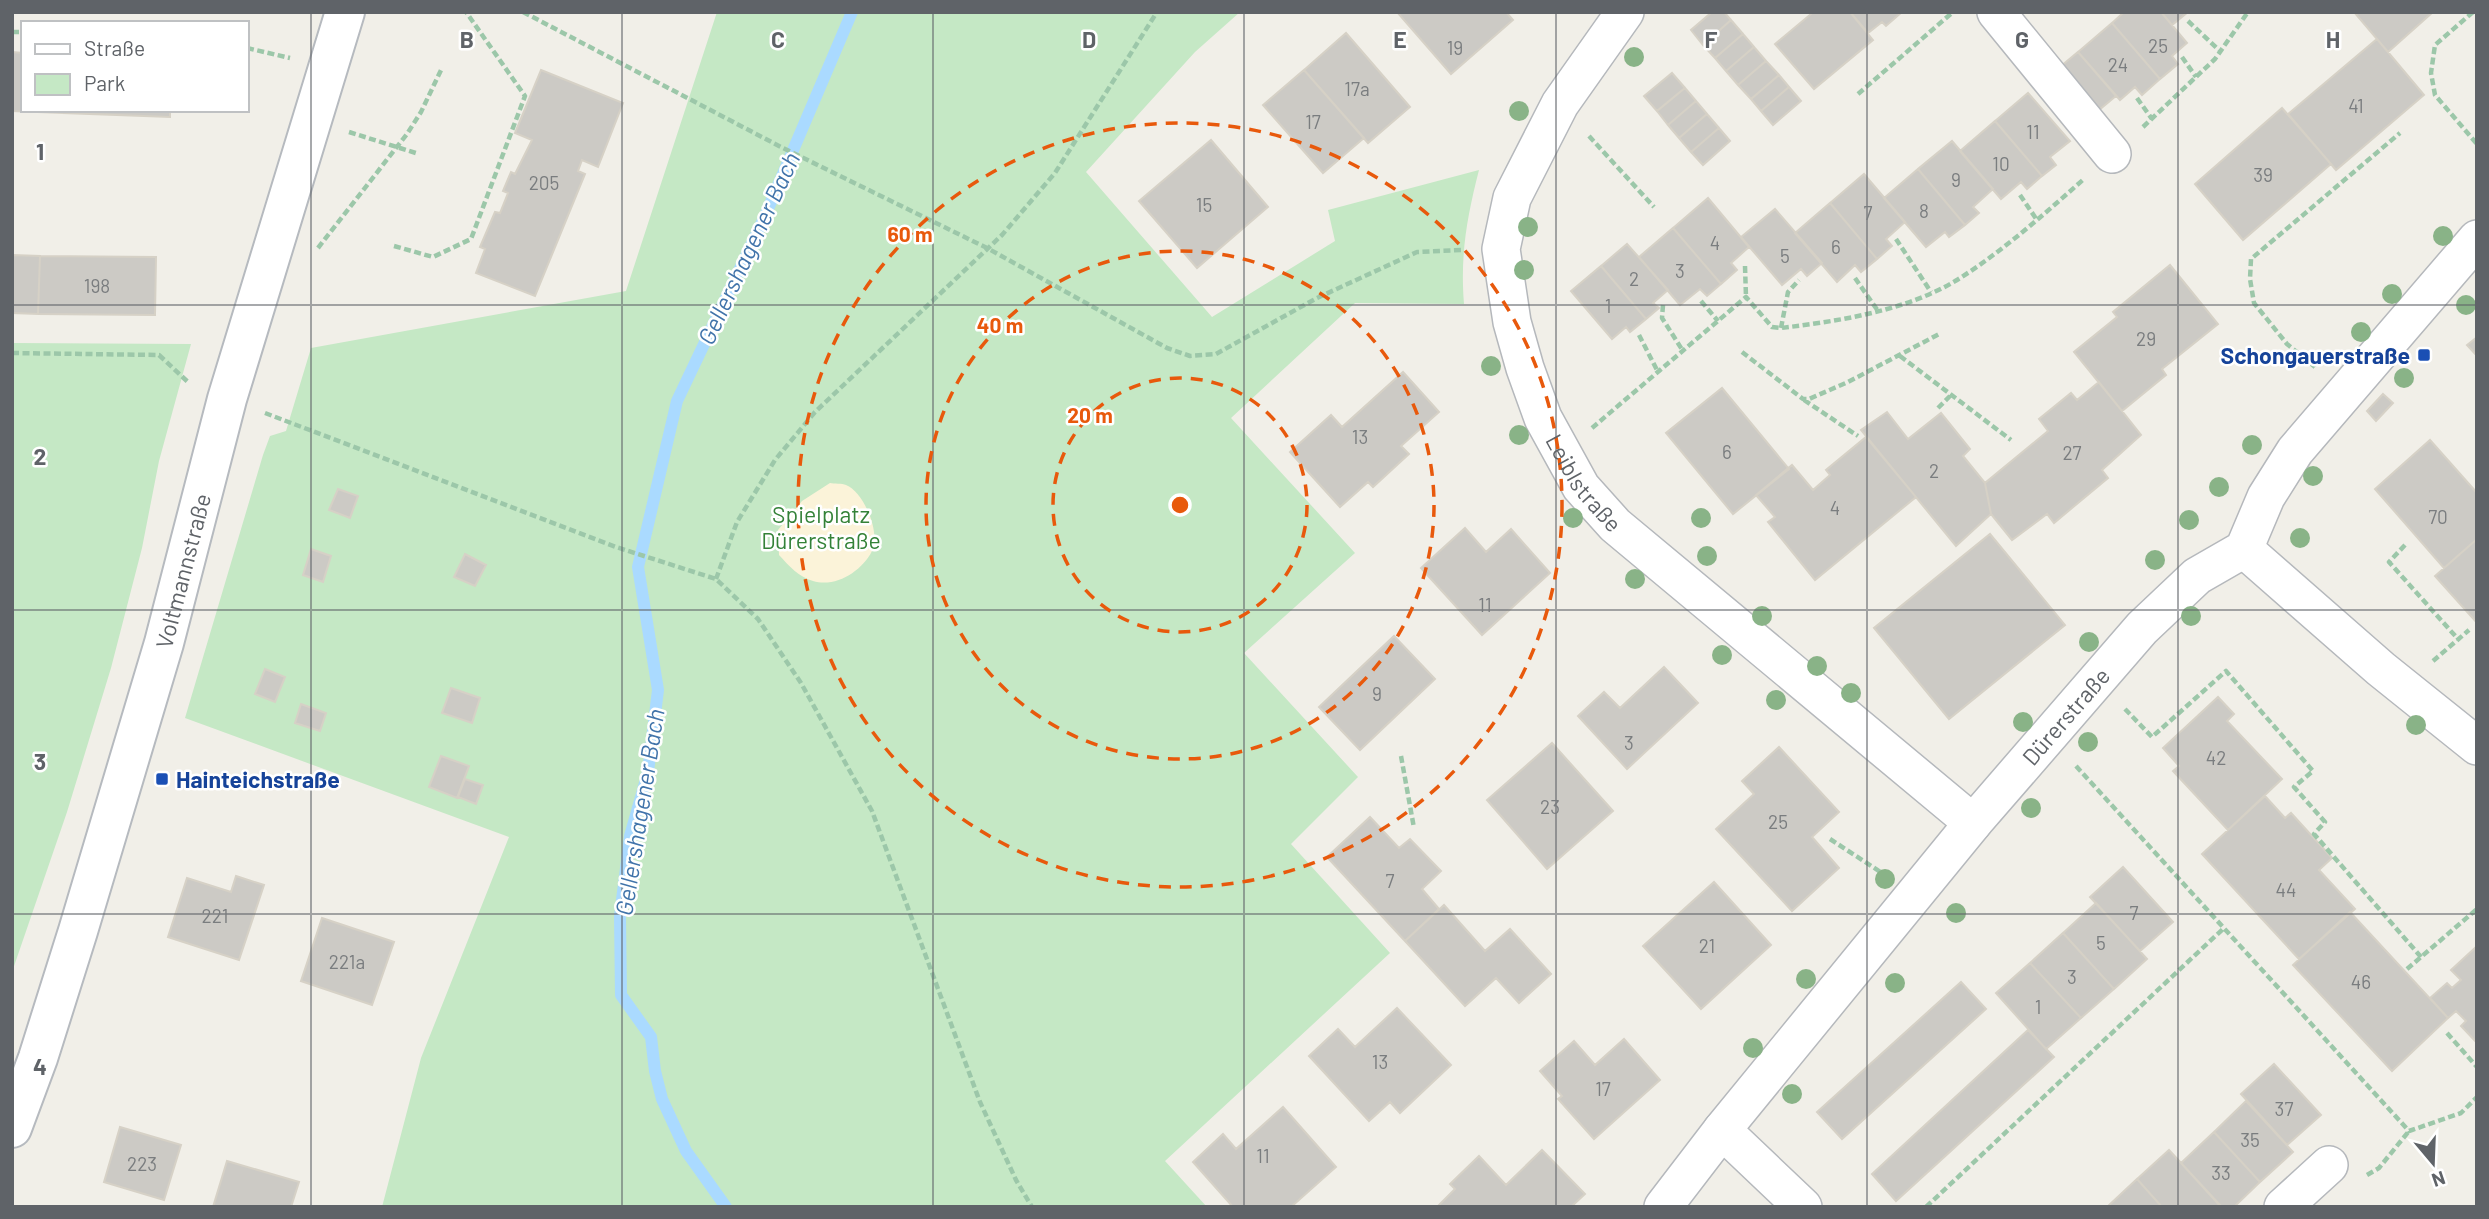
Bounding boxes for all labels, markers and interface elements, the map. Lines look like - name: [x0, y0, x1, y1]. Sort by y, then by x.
- legend: [21, 21, 248, 112]
- text: B: [460, 25, 474, 53]
- text: C: [771, 25, 785, 53]
- text: D: [1082, 25, 1096, 53]
- text: E: [1393, 25, 1407, 53]
- text: F: [1705, 25, 1718, 53]
- text: G: [2015, 25, 2029, 53]
- text: H: [2326, 25, 2340, 53]
- house number: 25: [2148, 34, 2168, 57]
- text: Straße: [84, 35, 145, 60]
- house number: 19: [1447, 36, 1463, 59]
- house number: 24: [2108, 53, 2128, 76]
- text: Park: [84, 70, 125, 95]
- house number: 17a: [1344, 77, 1370, 100]
- house number: 41: [2348, 94, 2364, 117]
- house number: 17: [1305, 110, 1321, 133]
- house number: 11: [2026, 120, 2040, 143]
- text: 1: [36, 137, 44, 165]
- water label: Gellershagener Bach: [691, 147, 805, 349]
- house number: 10: [1992, 152, 2010, 175]
- house number: 39: [2253, 163, 2273, 186]
- house number: 9: [1951, 168, 1961, 191]
- house number: 205: [529, 171, 559, 194]
- house number: 15: [1196, 193, 1212, 216]
- house number: 8: [1919, 199, 1929, 222]
- house number: 7: [1864, 201, 1873, 224]
- text: 60 m: [888, 221, 932, 246]
- house number: 4: [1710, 231, 1720, 254]
- house number: 6: [1831, 235, 1841, 258]
- house number: 5: [1780, 244, 1790, 267]
- house number: 3: [1675, 259, 1685, 282]
- house number: 2: [1629, 267, 1639, 290]
- house number: 198: [84, 274, 110, 297]
- house number: 1: [1605, 294, 1611, 317]
- text: 40 m: [977, 312, 1023, 337]
- house number: 29: [2136, 327, 2156, 350]
- place label: Schongauerstraße: [2221, 341, 2410, 369]
- marker: Schongauerstraße: [2416, 347, 2432, 363]
- text: 20 m: [1067, 402, 1113, 427]
- house number: 13: [1352, 425, 1368, 448]
- street label: Leiblstraße: [1540, 429, 1628, 537]
- house number: 6: [1722, 440, 1732, 463]
- house number: 27: [2062, 441, 2082, 464]
- text: 2: [34, 442, 46, 470]
- house number: 2: [1929, 459, 1939, 482]
- street label: Voltmannstraße: [149, 490, 216, 651]
- centre of rings: [1168, 493, 1192, 517]
- house number: 4: [1830, 496, 1840, 519]
- park label: Spielplatz Dürerstraße: [761, 500, 881, 554]
- house number: 70: [2428, 505, 2448, 528]
- house number: 11: [1478, 593, 1492, 616]
- street label: Dürerstraße: [2016, 662, 2115, 771]
- house number: 9: [1372, 682, 1382, 705]
- water label: Gellershagener Bach: [608, 707, 670, 917]
- house number: 3: [1624, 731, 1634, 754]
- house number: 42: [2206, 746, 2226, 769]
- text: 3: [34, 747, 46, 775]
- place label: Hainteichstraße: [176, 765, 340, 793]
- marker: Hainteichstraße: [154, 771, 170, 787]
- house number: 23: [1540, 795, 1560, 818]
- house number: 25: [1768, 810, 1788, 833]
- house number: 7: [1386, 869, 1395, 892]
- house number: 44: [2276, 878, 2296, 901]
- house number: 7: [2130, 901, 2139, 924]
- house number: 221: [202, 904, 228, 927]
- house number: 5: [2096, 931, 2106, 954]
- house number: 21: [1699, 934, 1715, 957]
- house number: 221a: [329, 950, 365, 973]
- house number: 3: [2067, 965, 2077, 988]
- house number: 46: [2351, 970, 2371, 993]
- house number: 1: [2035, 995, 2041, 1018]
- house number: 13: [1372, 1050, 1388, 1073]
- text: 4: [33, 1052, 47, 1080]
- house number: 17: [1595, 1077, 1611, 1100]
- house number: 37: [2275, 1097, 2293, 1120]
- house number: 35: [2240, 1128, 2260, 1151]
- north arrow: [2398, 1128, 2468, 1198]
- house number: 11: [1256, 1144, 1270, 1167]
- house number: 223: [127, 1152, 157, 1175]
- house number: 33: [2211, 1161, 2231, 1184]
- text: N: [2429, 1167, 2448, 1192]

